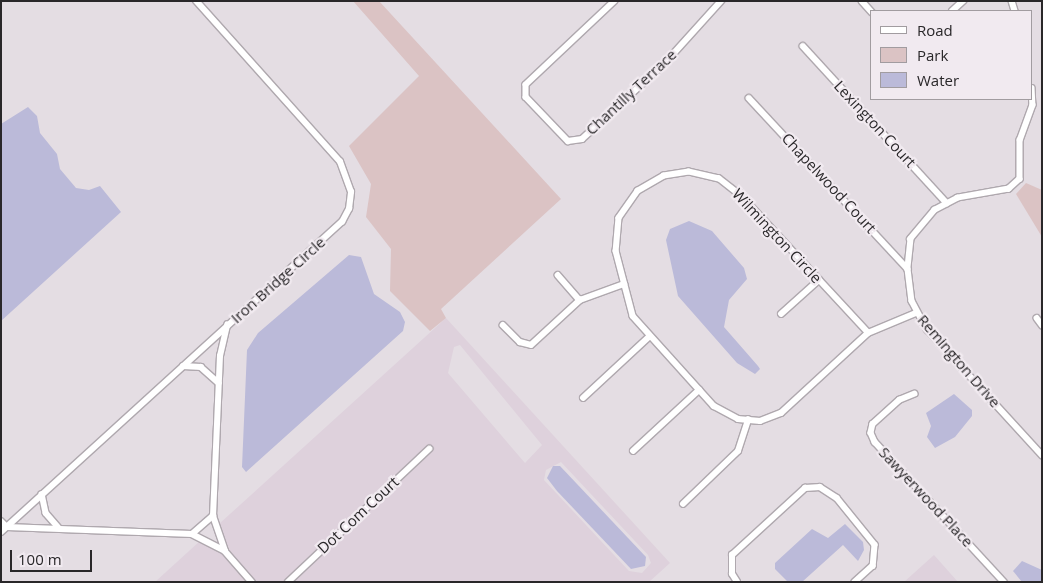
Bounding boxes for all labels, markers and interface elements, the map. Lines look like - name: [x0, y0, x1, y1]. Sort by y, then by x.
- legend: [870, 10, 1033, 100]
- text: Road: [917, 20, 953, 40]
- street label: Chantilly Terrace: [582, 45, 680, 139]
- text: Park: [917, 45, 948, 65]
- text: Water: [917, 70, 959, 90]
- street label: Lexington Court: [830, 77, 920, 171]
- street label: Chapelwood Court: [778, 129, 880, 237]
- street label: Wilmington Circle: [729, 185, 825, 287]
- street label: Iron Bridge Circle: [227, 233, 329, 327]
- street label: Remington Drive: [914, 311, 1004, 411]
- street label: Sawyerwood Place: [875, 443, 977, 551]
- street label: Dot Com Court: [314, 473, 402, 557]
- scale bar: [12, 540, 95, 572]
- text: 100 m: [18, 549, 62, 569]

